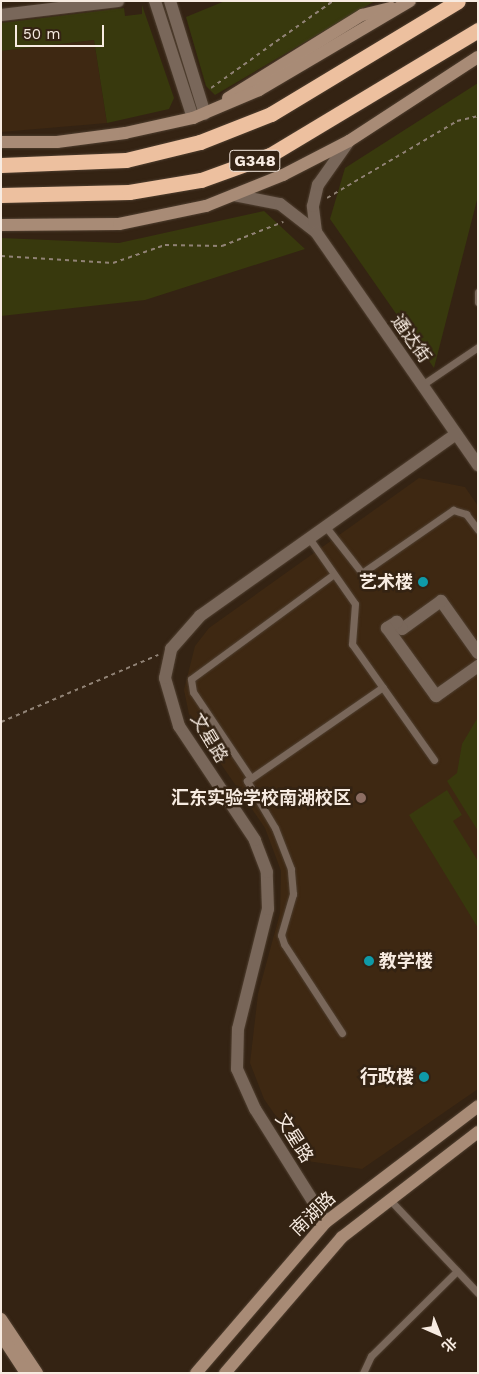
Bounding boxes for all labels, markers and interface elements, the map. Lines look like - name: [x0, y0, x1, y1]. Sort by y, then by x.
- scale bar: [18, 15, 106, 47]
- text: 50 m: [23, 25, 60, 43]
- road number: G348: [229, 148, 281, 175]
- street label: 通达街: [387, 311, 435, 367]
- place label: 艺术楼: [359, 571, 413, 593]
- marker: 艺术楼: [417, 576, 429, 588]
- street label: 文星路: [186, 709, 232, 767]
- place label: 汇东实验学校南湖校区: [171, 787, 351, 809]
- marker: 汇东实验学校南湖校区: [355, 792, 367, 804]
- place label: 教学楼: [379, 950, 433, 972]
- marker: 教学楼: [363, 955, 375, 967]
- place label: 行政楼: [360, 1066, 414, 1088]
- marker: 行政楼: [418, 1071, 430, 1083]
- street label: 文星路: [271, 1109, 317, 1167]
- street label: 南湖路: [286, 1187, 340, 1241]
- north arrow: [414, 1309, 464, 1359]
- text: 北: [439, 1334, 460, 1355]

